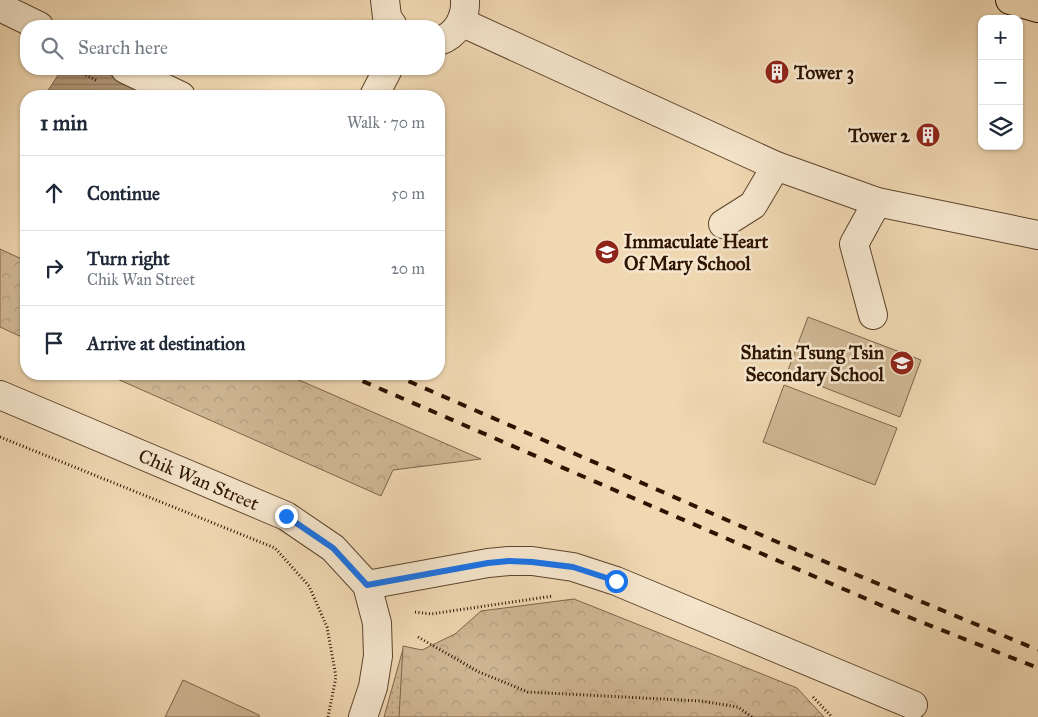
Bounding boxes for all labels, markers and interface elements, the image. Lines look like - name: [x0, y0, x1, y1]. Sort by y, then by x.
- map controls: [978, 15, 1023, 150]
- button: +: [978, 15, 1023, 60]
- search box: [20, 20, 445, 75]
- icon: search: [38, 34, 66, 62]
- text: Search here: [78, 36, 168, 59]
- building icon: Tower 3: [764, 59, 790, 85]
- button: −: [978, 60, 1023, 105]
- place label: Tower 3: [793, 61, 854, 85]
- button: layers: [978, 105, 1023, 150]
- text: 1 min: [40, 110, 88, 136]
- text: Walk · 70 m: [347, 113, 425, 132]
- building icon: Tower 2: [915, 122, 941, 148]
- place label: Tower 2: [847, 124, 911, 147]
- icon: ahead: [40, 179, 68, 207]
- text: Continue: [87, 182, 160, 205]
- text: 50 m: [391, 184, 425, 203]
- place label: Immaculate Heart Of Mary School: [624, 230, 768, 276]
- school or university icon: Immaculate Heart Of Mary School: [594, 239, 620, 265]
- text: Turn right: [87, 247, 170, 270]
- icon: right: [40, 254, 68, 282]
- text: 20 m: [391, 259, 425, 278]
- text: Chik Wan Street: [87, 270, 195, 289]
- icon: arrive: [40, 329, 68, 357]
- text: Arrive at destination: [87, 332, 245, 355]
- place label: Shatin Tsung Tsin Secondary School: [740, 341, 885, 387]
- school or university icon: Shatin Tsung Tsin Secondary School: [889, 350, 915, 376]
- street label: Chik Wan Street: [135, 444, 263, 515]
- route end: [275, 505, 298, 528]
- route start: [605, 570, 628, 593]

